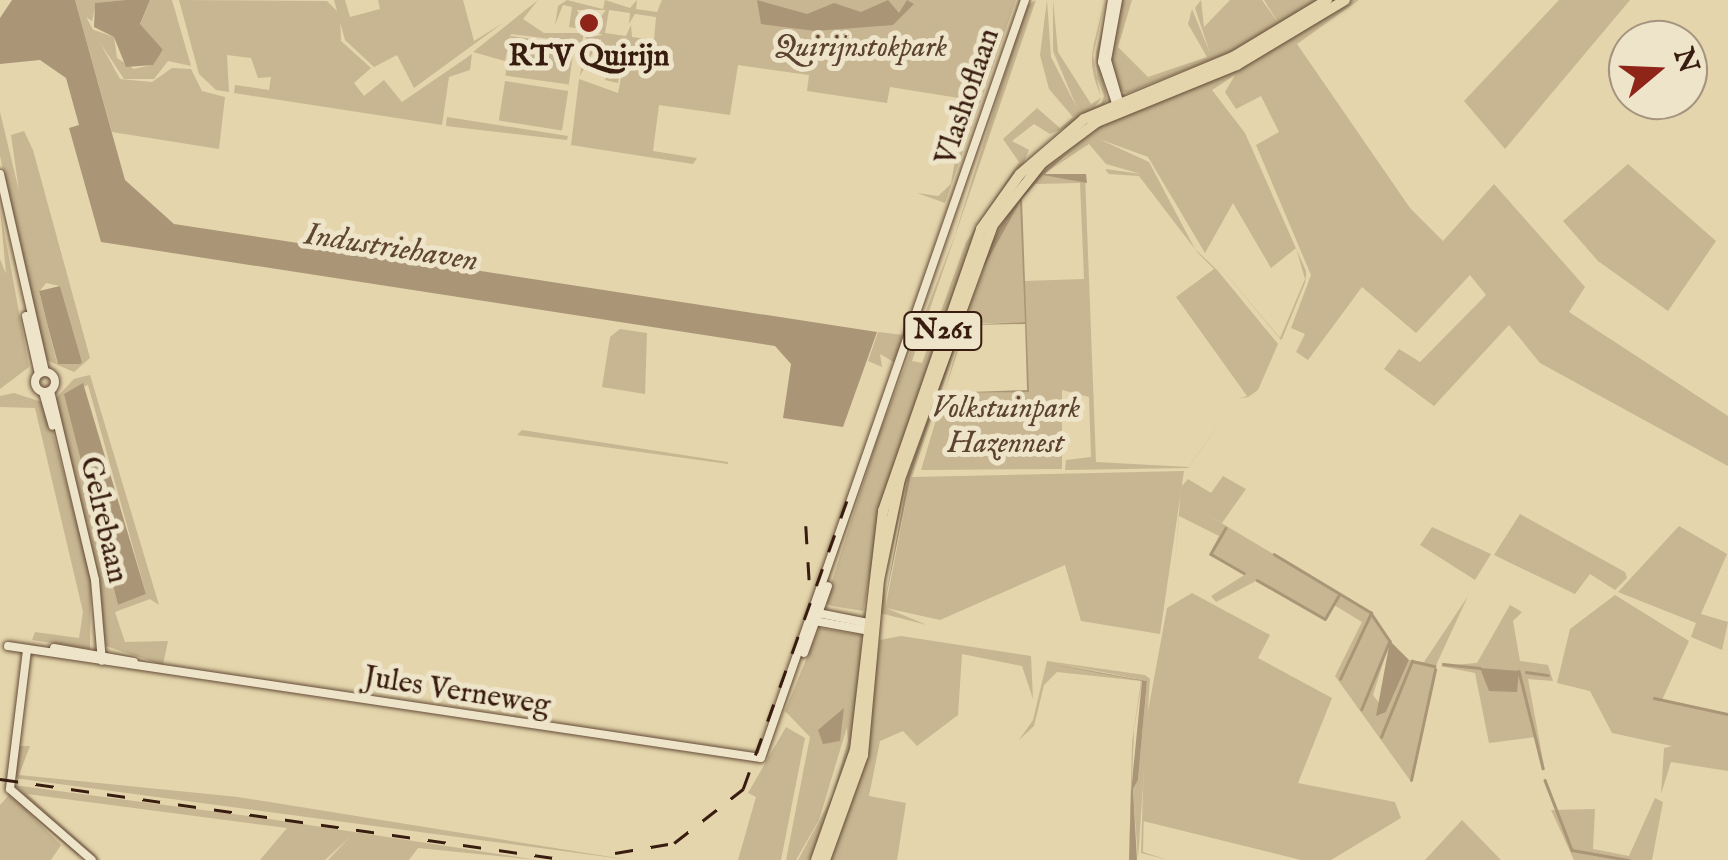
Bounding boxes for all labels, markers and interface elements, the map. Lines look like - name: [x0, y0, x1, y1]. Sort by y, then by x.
- marker: RTV Quirijn: [578, 12, 600, 34]
- north arrow: [1608, 20, 1708, 120]
- street label: Vlashoflaan: [928, 24, 1008, 170]
- park label: Quirijnstokpark: [775, 30, 947, 66]
- place label: RTV Quirijn: [508, 39, 670, 75]
- text: N: [1664, 44, 1705, 78]
- water label: Industriehaven: [301, 216, 481, 282]
- road number: N261: [903, 308, 983, 354]
- park label: Volkstuinpark Hazennest: [932, 391, 1080, 462]
- street label: Gelrebaan: [71, 453, 135, 587]
- street label: Jules Verneweg: [361, 660, 553, 724]

